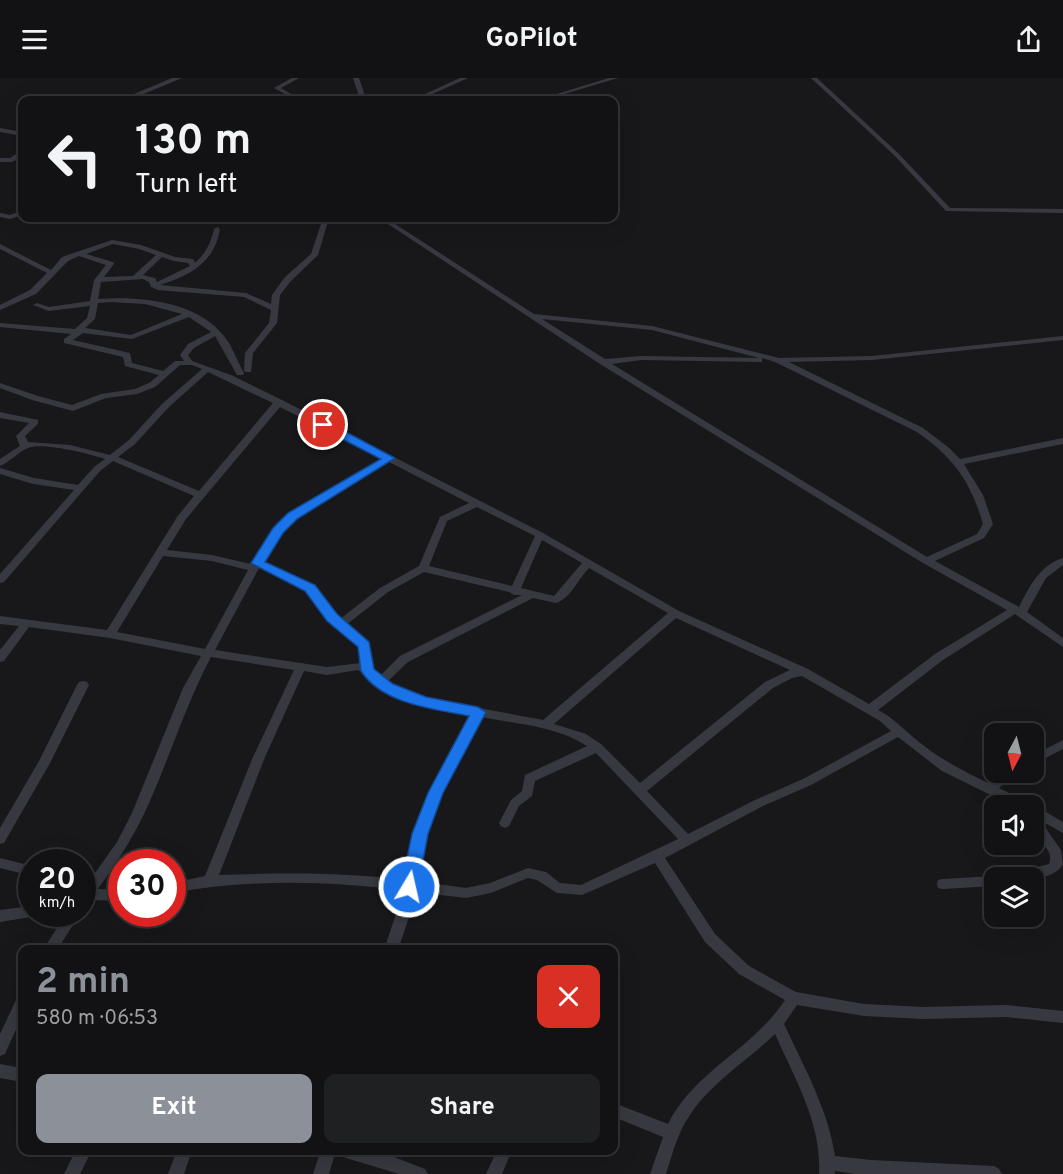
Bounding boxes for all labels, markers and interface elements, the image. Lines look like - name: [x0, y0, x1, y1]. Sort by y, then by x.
- text: GoPilot: [485, 22, 578, 56]
- icon: menu: [18, 23, 51, 56]
- icon: share: [1012, 23, 1045, 56]
- text: 130 m: [135, 116, 251, 169]
- icon: left: [36, 120, 114, 198]
- text: Turn left: [135, 168, 237, 202]
- pin: [297, 399, 348, 450]
- icon: arrive: [306, 408, 339, 441]
- north arrow: [984, 723, 1044, 783]
- map controls: [984, 723, 1044, 927]
- button: sound: [984, 795, 1044, 855]
- speed limit sign: 30: [108, 849, 186, 927]
- position arrow: [377, 855, 441, 919]
- text: 20: [38, 862, 76, 899]
- button: layers: [984, 867, 1044, 927]
- text: km/h: [39, 894, 75, 913]
- text: 2 min: [36, 960, 130, 1006]
- button: close: [537, 965, 600, 1028]
- text: 580 m · 06:53: [36, 1006, 158, 1032]
- button: Exit: [36, 1074, 312, 1143]
- button: Share: [324, 1074, 600, 1143]

